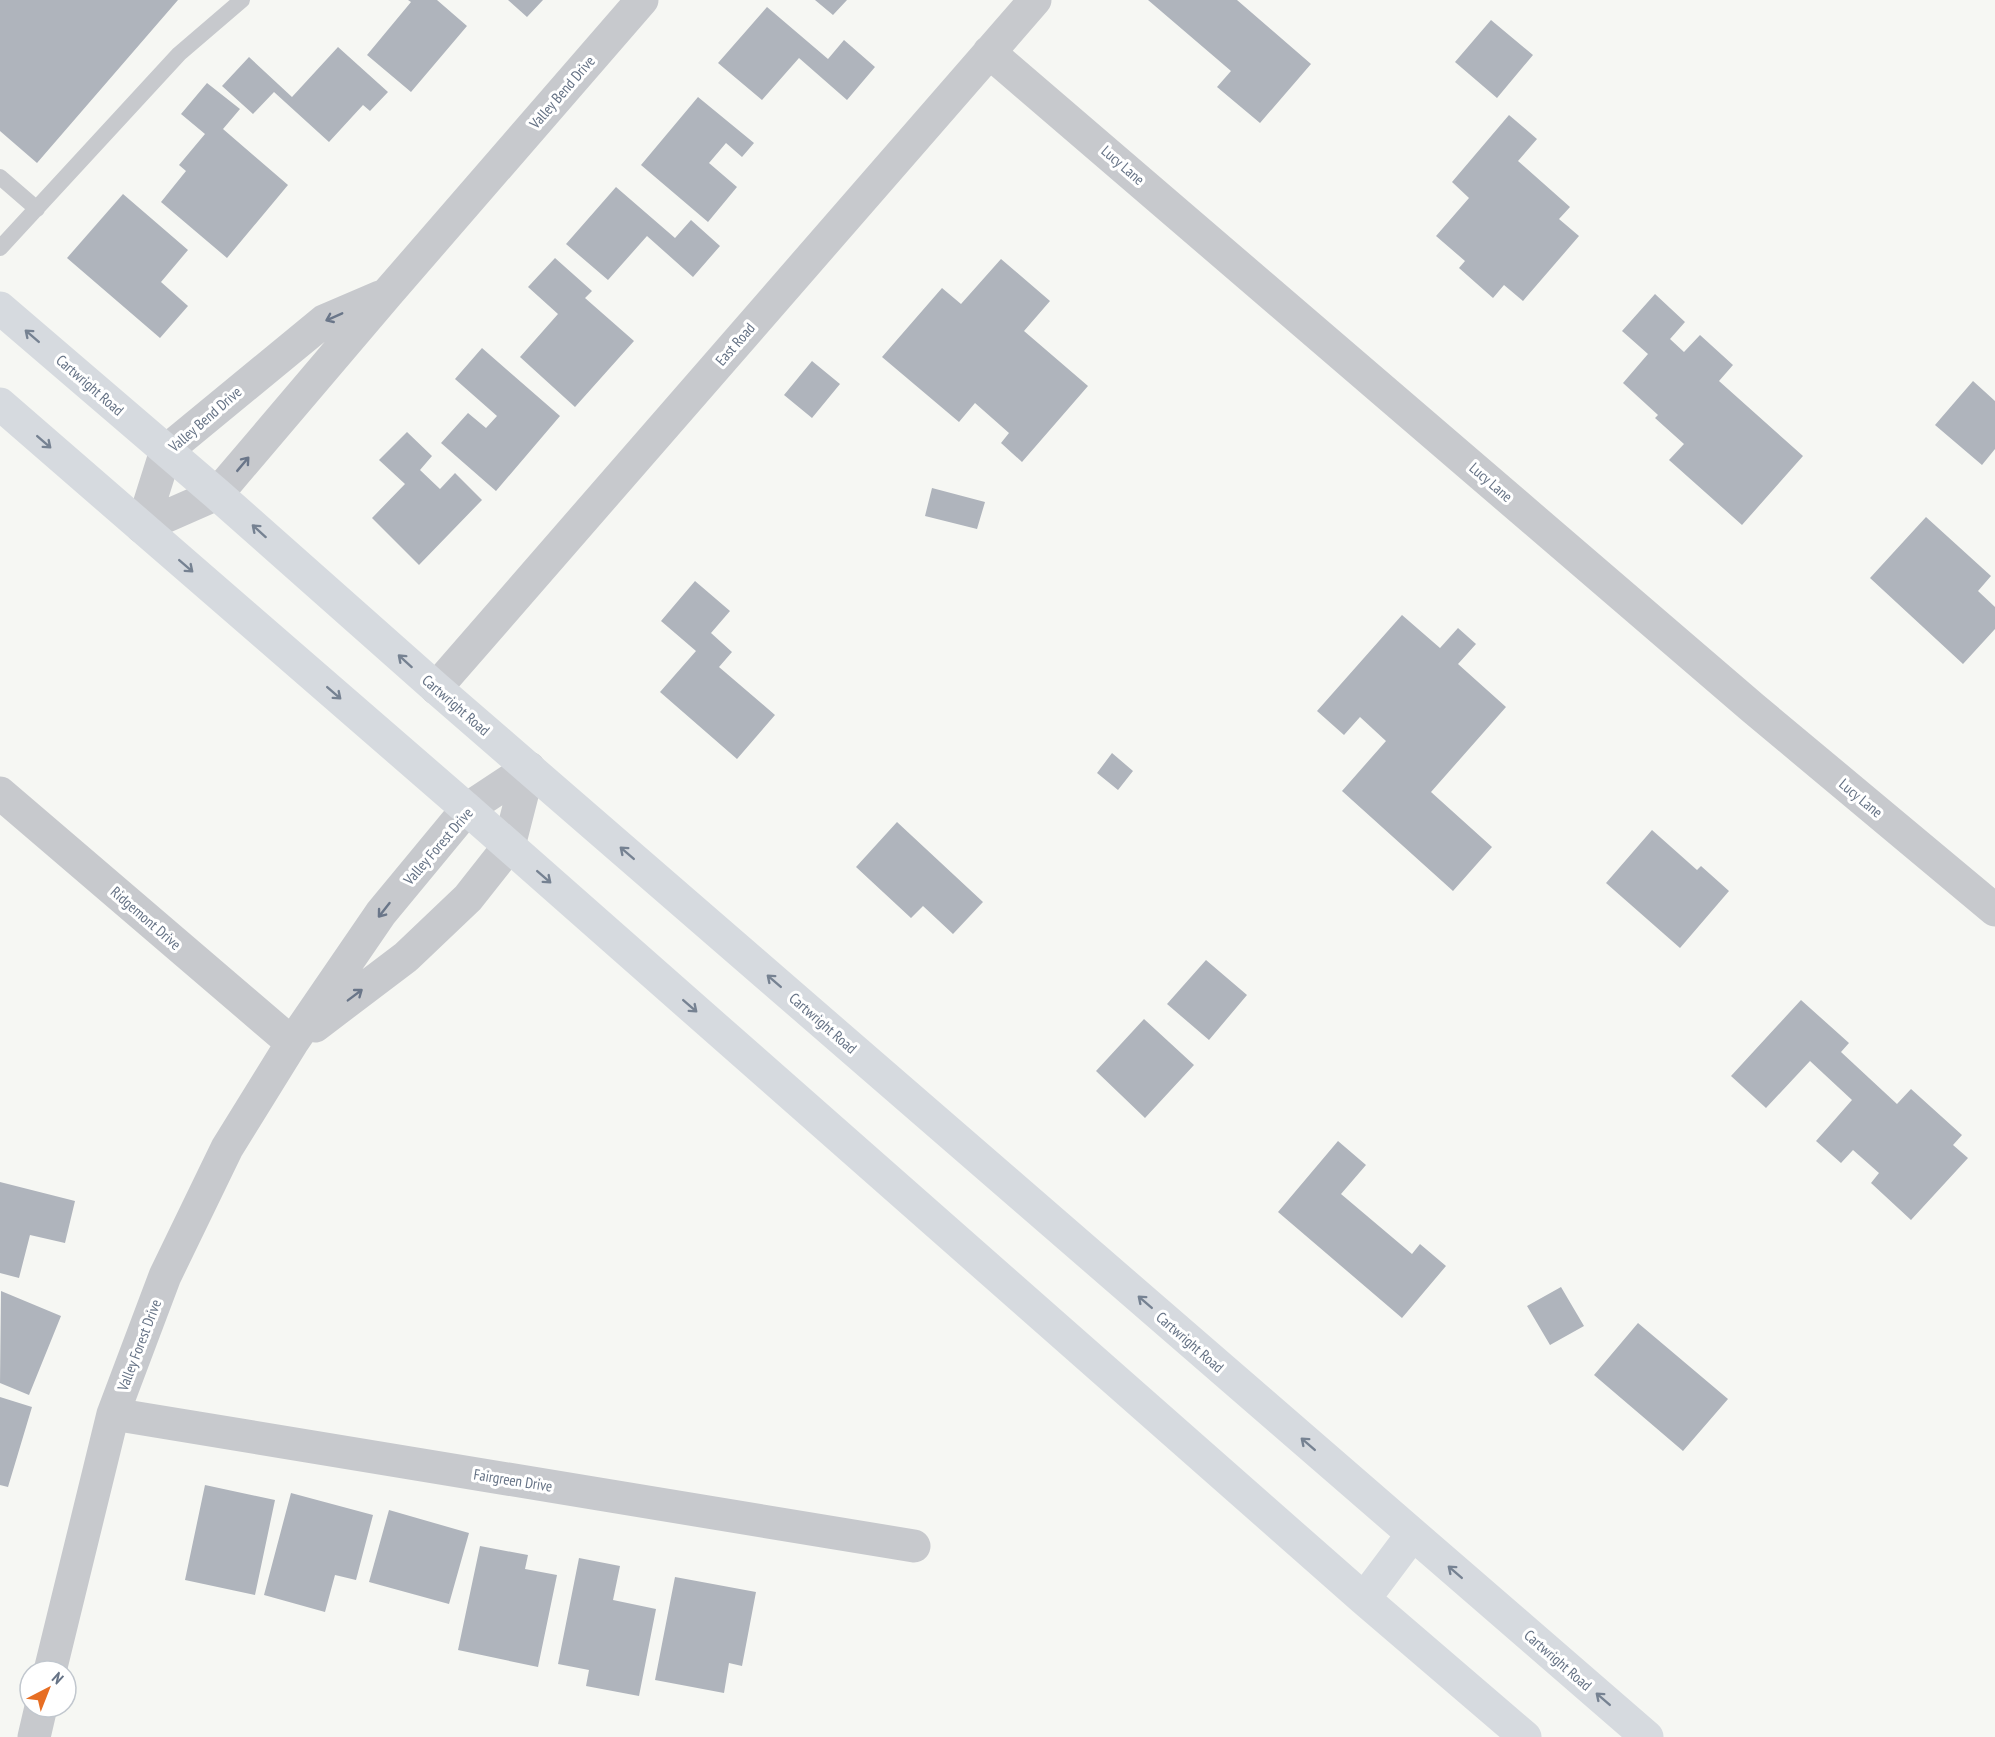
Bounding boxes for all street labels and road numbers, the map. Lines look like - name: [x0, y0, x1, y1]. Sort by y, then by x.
- street label: Valley Bend Drive: [525, 52, 599, 133]
- street label: Lucy Lane: [1098, 141, 1148, 189]
- street label: East Road: [711, 319, 759, 369]
- street label: Cartwright Road: [52, 350, 128, 420]
- street label: Valley Bend Drive: [164, 382, 245, 456]
- street label: Lucy Lane: [1466, 458, 1516, 506]
- street label: Cartwright Road: [418, 670, 494, 740]
- street label: Lucy Lane: [1835, 774, 1887, 822]
- street label: Valley Forest Drive: [399, 803, 477, 889]
- street label: Ridgemont Drive: [107, 882, 185, 954]
- street label: Cartwright Road: [785, 988, 861, 1058]
- street label: Valley Forest Drive: [113, 1297, 165, 1394]
- street label: Cartwright Road: [1152, 1307, 1228, 1377]
- street label: Fairgreen Drive: [472, 1464, 554, 1496]
- street label: Cartwright Road: [1520, 1625, 1596, 1695]

